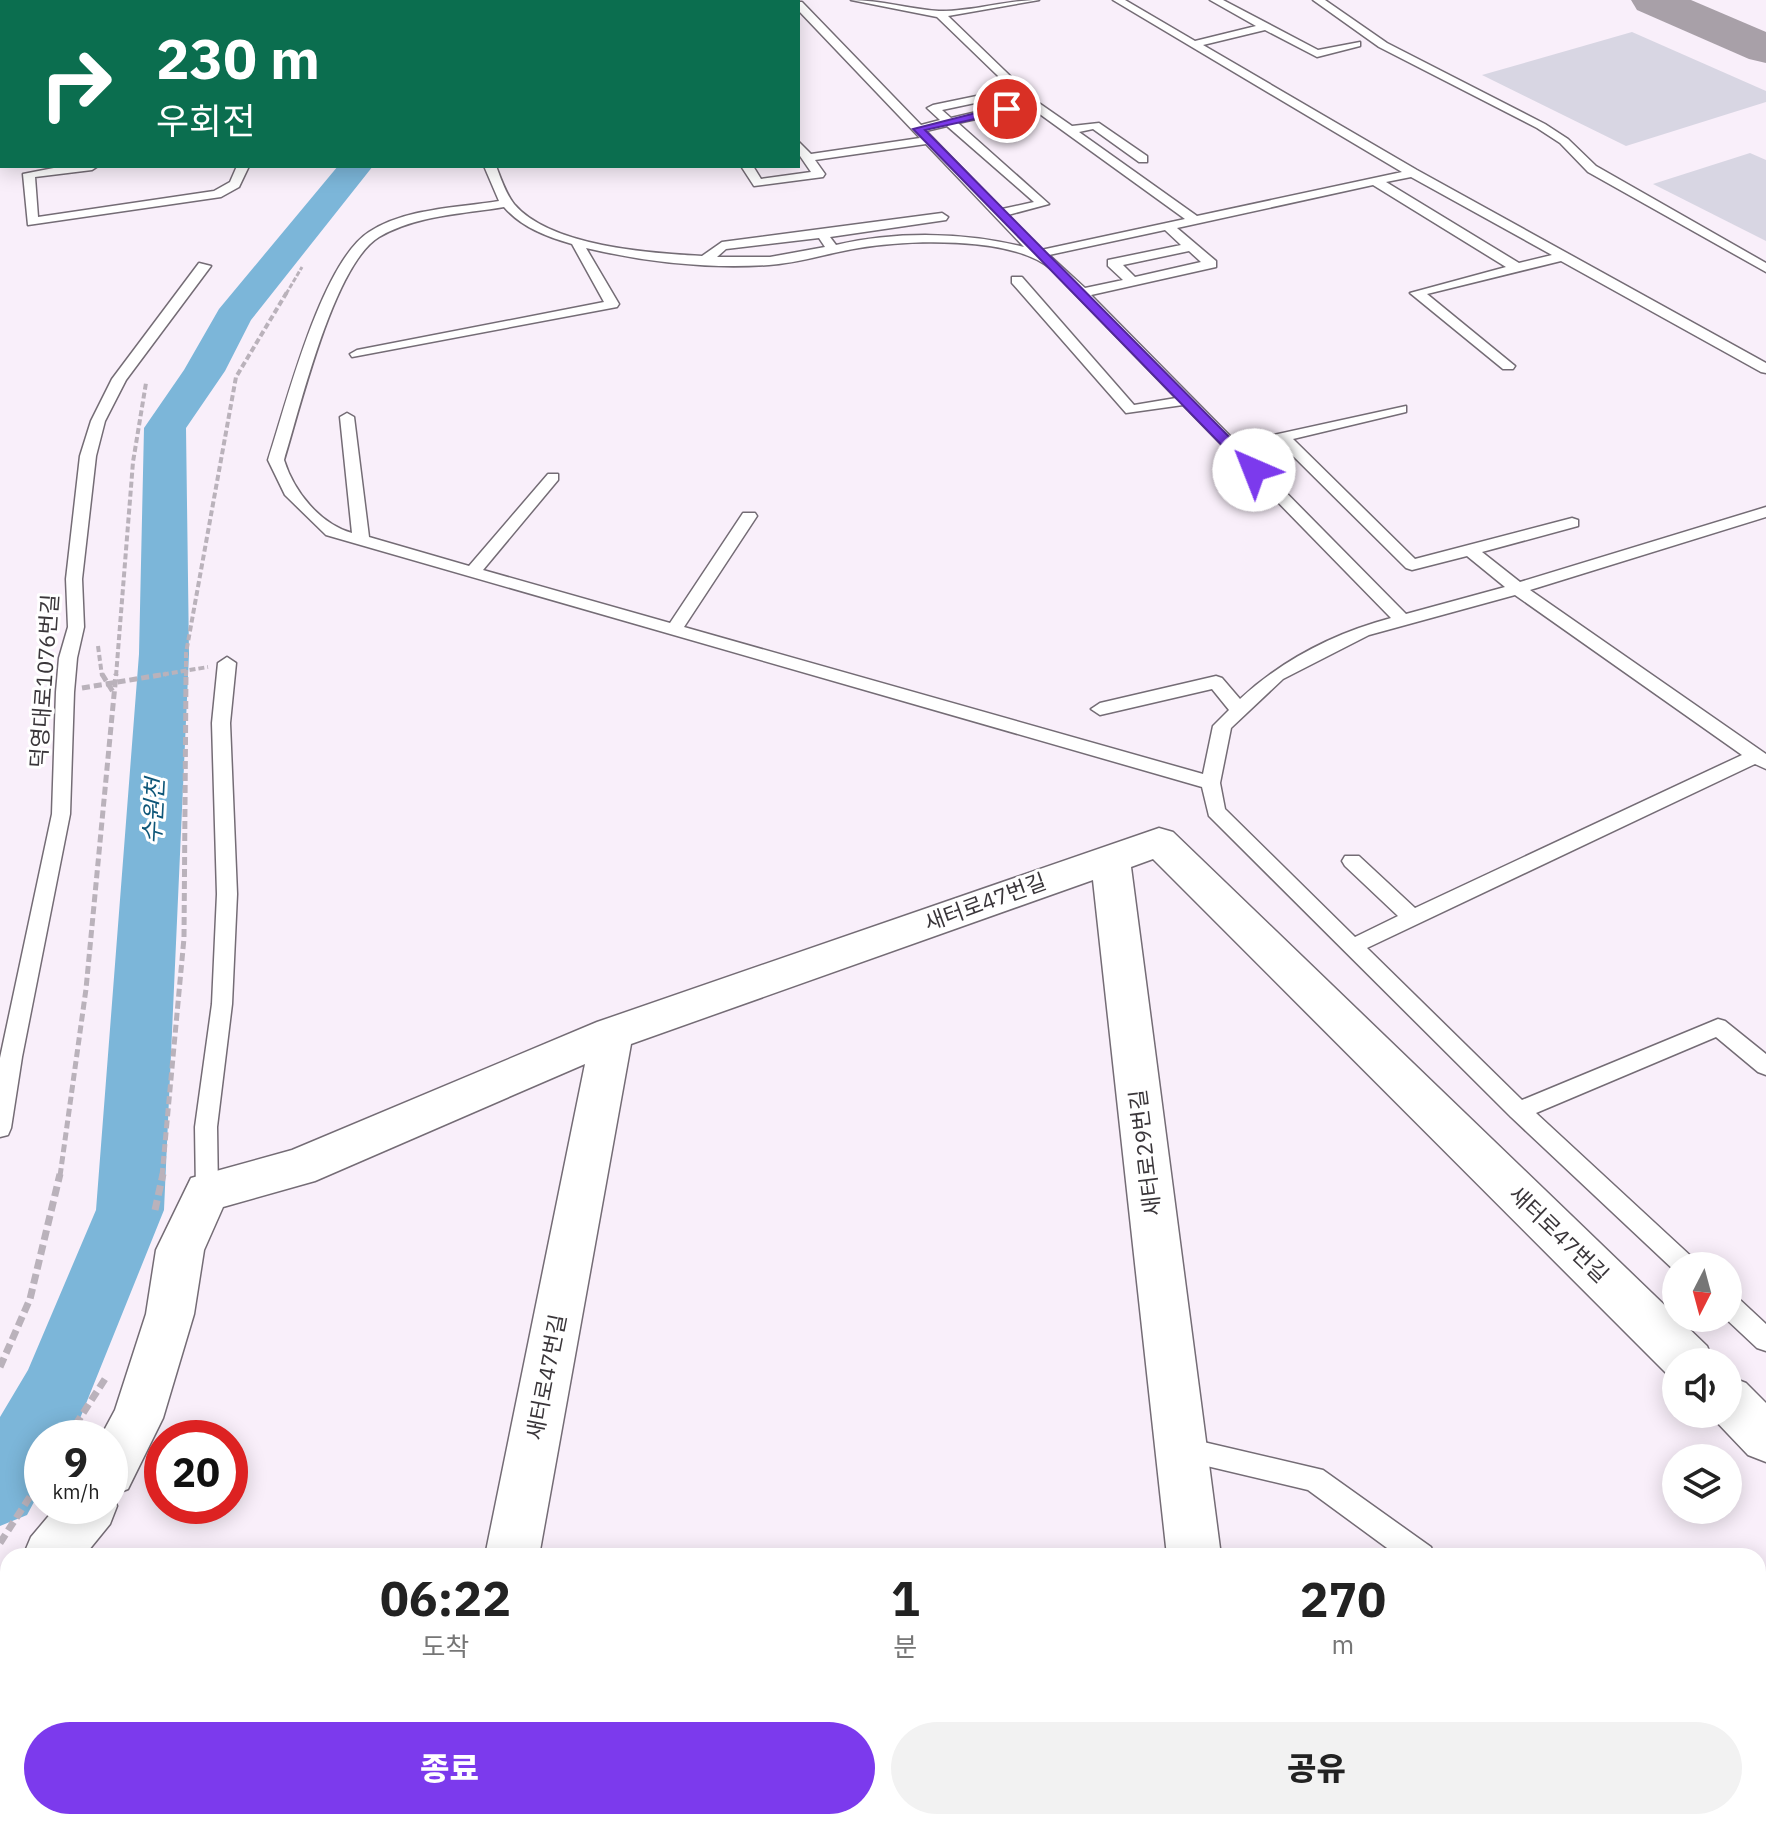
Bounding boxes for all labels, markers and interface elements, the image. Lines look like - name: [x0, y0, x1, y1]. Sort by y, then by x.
- text: 230 m: [156, 22, 320, 94]
- icon: right: [24, 32, 128, 136]
- pin: [973, 75, 1041, 143]
- icon: arrive: [985, 87, 1029, 131]
- text: 우회전: [156, 97, 255, 144]
- position arrow: [1212, 428, 1296, 512]
- street label: 덕영대로1076번길: [23, 593, 64, 769]
- water label: 수원천: [135, 774, 171, 845]
- street label: 새터로47번길: [920, 866, 1050, 937]
- street label: 새터로29번길: [1122, 1088, 1167, 1218]
- street label: 새터로47번길: [1503, 1179, 1615, 1288]
- north arrow: [1662, 1252, 1742, 1332]
- map controls: [1662, 1252, 1742, 1524]
- street label: 새터로47번길: [519, 1312, 572, 1442]
- button: sound: [1662, 1348, 1742, 1428]
- speed limit sign: 20: [144, 1420, 248, 1524]
- text: 9: [64, 1436, 88, 1488]
- button: layers: [1662, 1444, 1742, 1524]
- text: km/h: [52, 1478, 100, 1505]
- text: 06:22: [380, 1567, 511, 1629]
- text: 1: [891, 1567, 920, 1629]
- text: 270: [1300, 1568, 1386, 1630]
- text: m: [1331, 1627, 1354, 1661]
- text: 도착: [422, 1629, 469, 1663]
- text: 분: [893, 1629, 917, 1663]
- button: 종료: [24, 1722, 875, 1814]
- button: 공유: [891, 1722, 1742, 1814]

